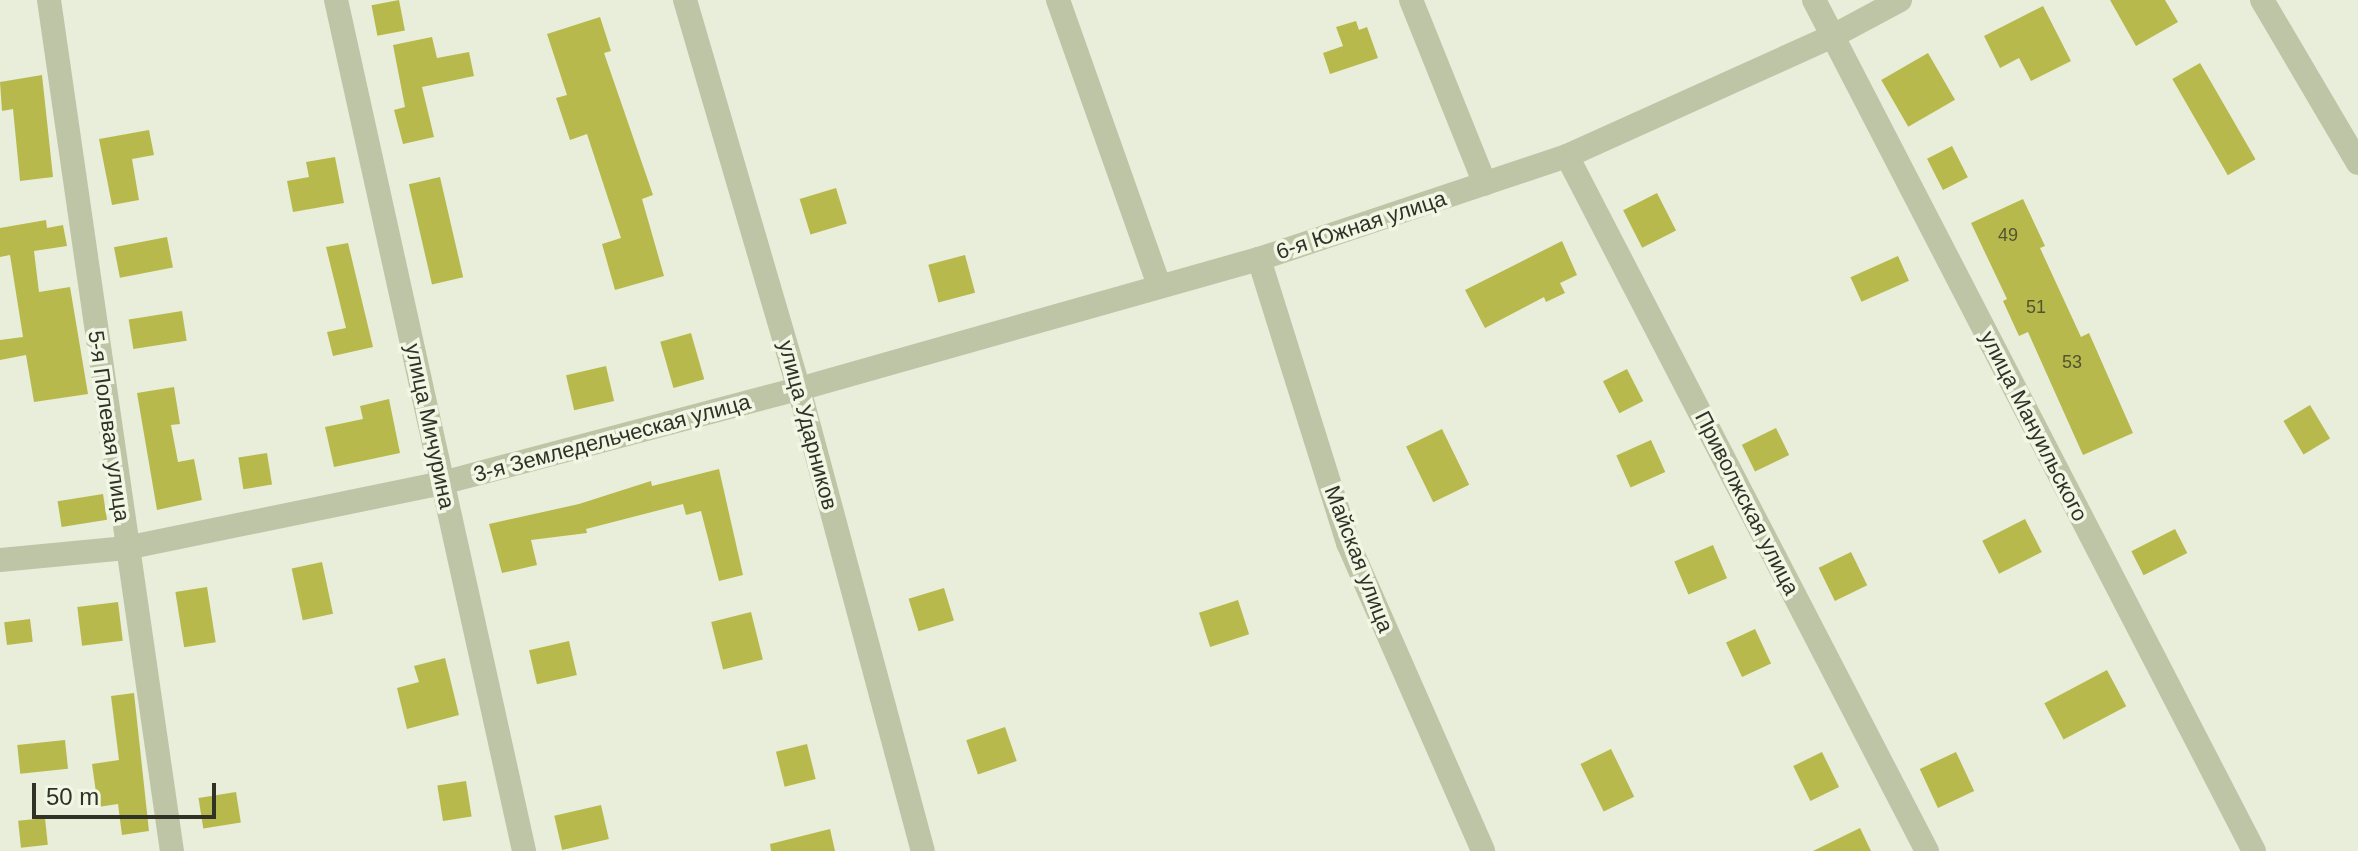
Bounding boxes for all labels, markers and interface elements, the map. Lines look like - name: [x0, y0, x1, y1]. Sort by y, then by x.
- street label: 6-я Южная улица: [1273, 185, 1449, 265]
- house number: 49: [1998, 224, 2018, 246]
- house number: 51: [2026, 296, 2046, 318]
- street label: улица Мануильского: [1975, 326, 2093, 526]
- street label: 5-я Полевая улица: [83, 329, 135, 523]
- street label: улица Ударников: [773, 337, 843, 513]
- street label: улица Мичурина: [400, 341, 460, 511]
- house number: 53: [2062, 351, 2082, 373]
- street label: 3-я Земледельческая улица: [471, 388, 753, 488]
- street label: Приволжская улица: [1689, 407, 1805, 599]
- street label: Майская улица: [1319, 482, 1399, 636]
- scale bar: [36, 767, 220, 817]
- text: 50 m: [46, 783, 99, 810]

